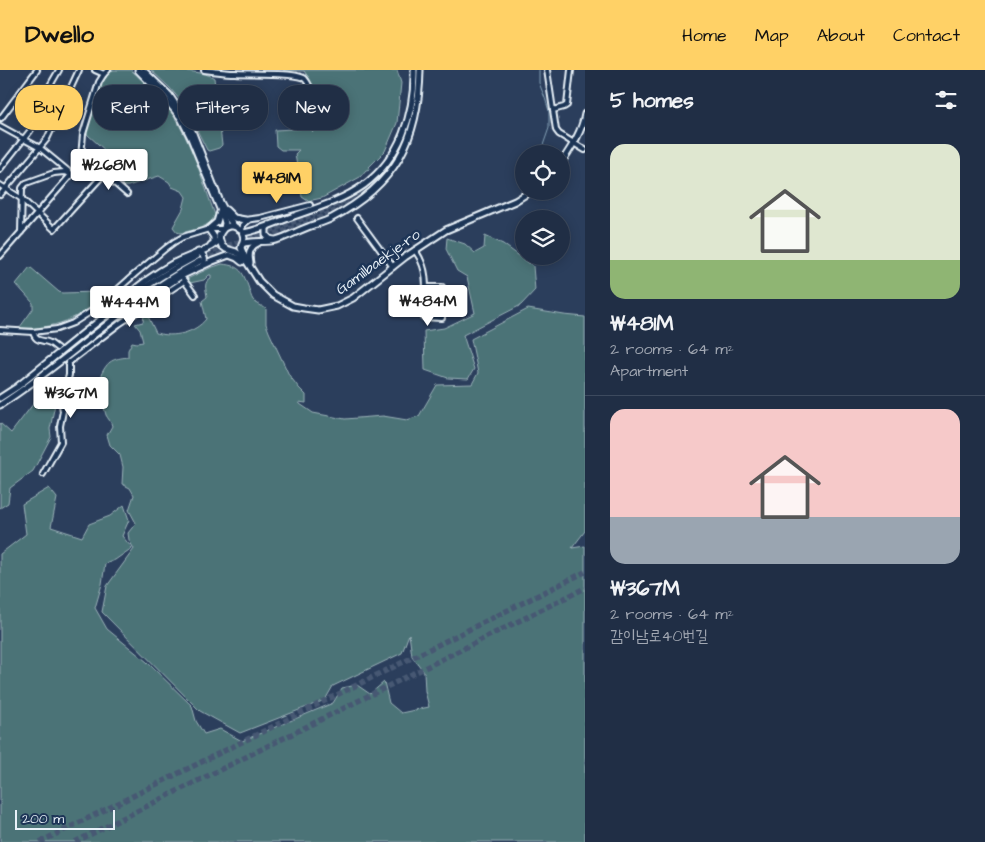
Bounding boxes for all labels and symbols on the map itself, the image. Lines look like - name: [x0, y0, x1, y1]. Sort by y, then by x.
- pin: ₩268M: [74, 148, 144, 191]
- pin: ₩481M: [242, 162, 312, 204]
- street label: Gamilbaekje-ro: [331, 224, 425, 300]
- pin: ₩484M: [393, 284, 463, 327]
- pin: ₩444M: [95, 286, 165, 328]
- pin: ₩367M: [36, 376, 106, 419]
- scale bar: [15, 807, 115, 830]

